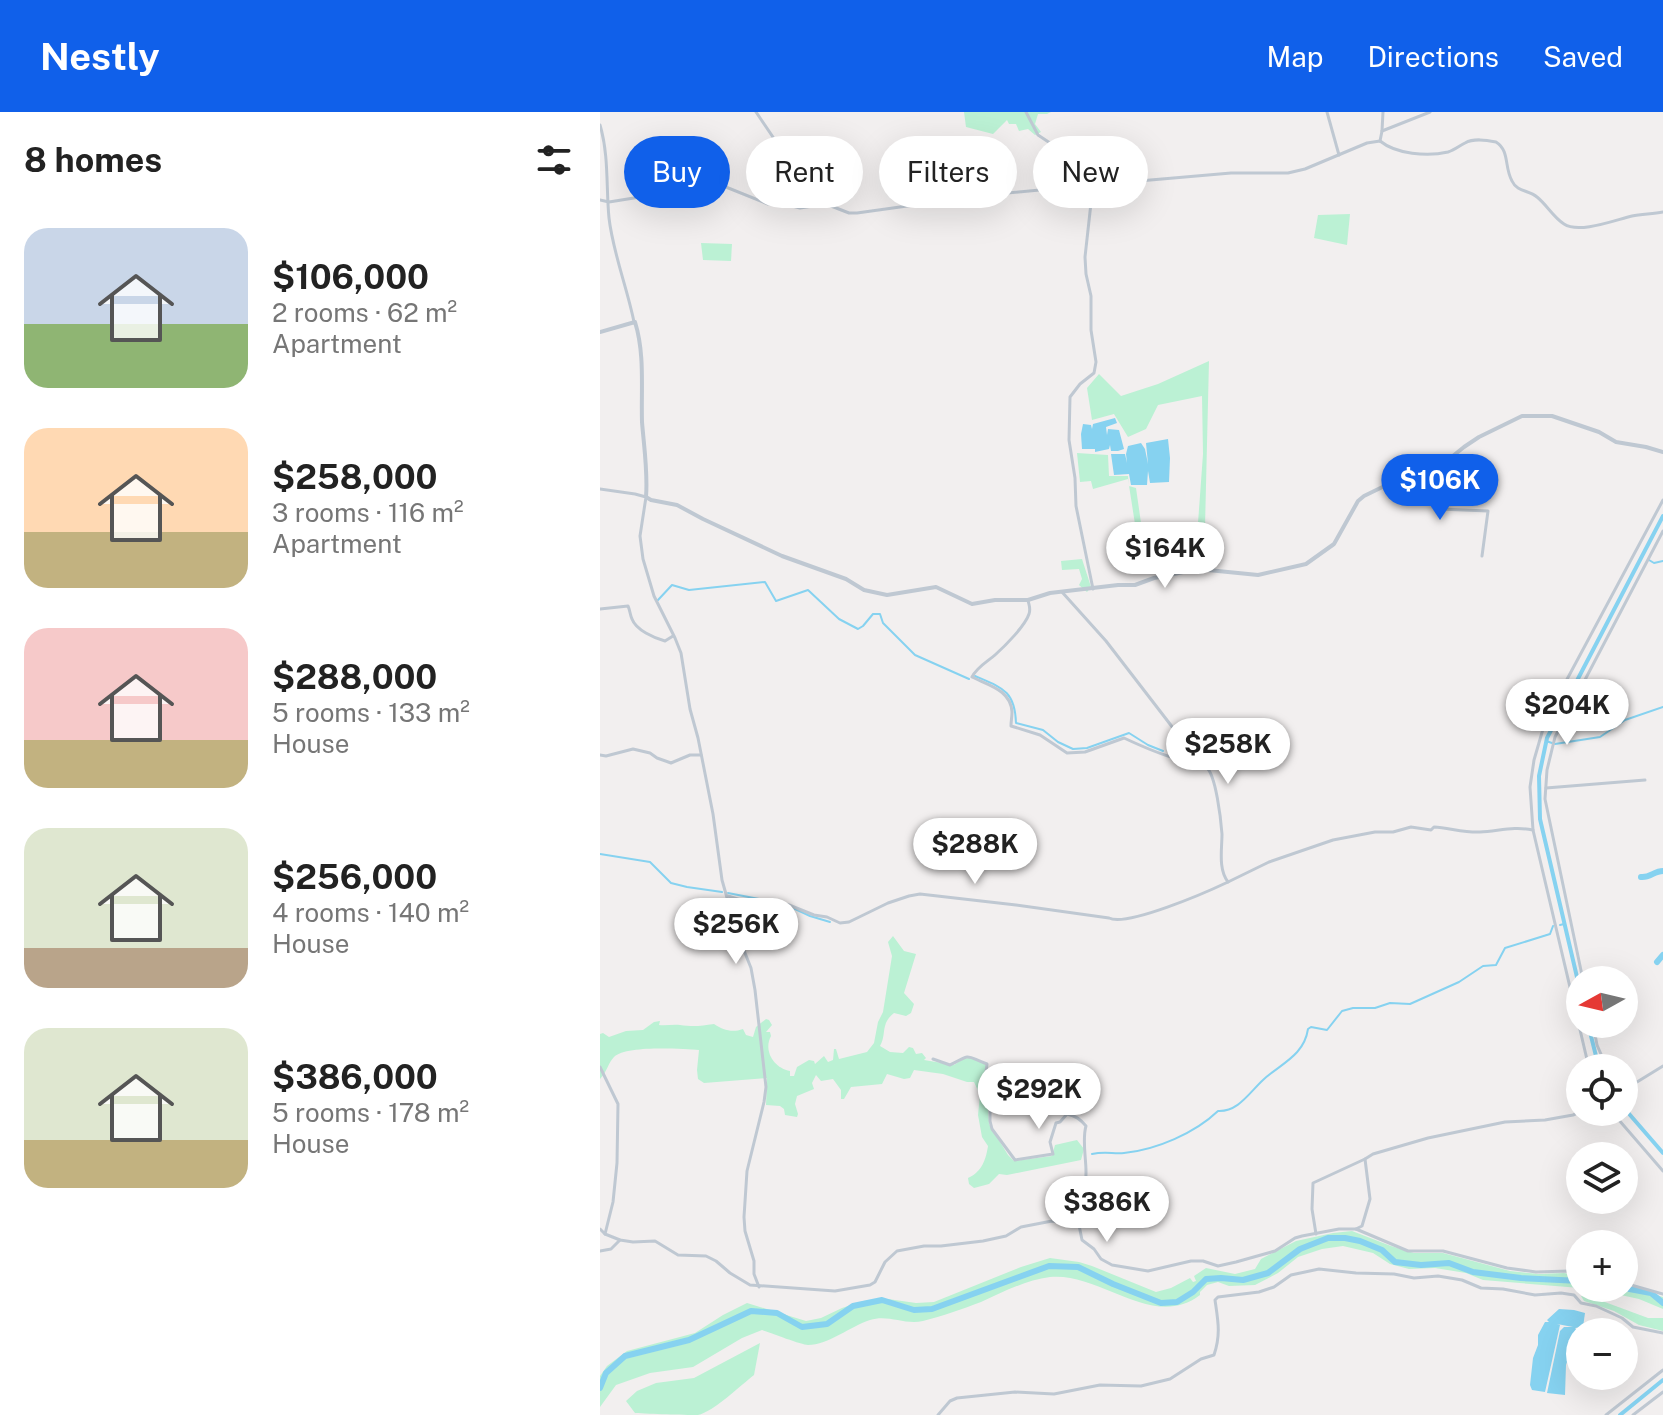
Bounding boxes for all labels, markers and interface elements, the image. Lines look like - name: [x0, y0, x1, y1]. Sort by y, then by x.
- text: Nestly: [40, 34, 160, 79]
- text: Map: [1267, 40, 1323, 73]
- text: Directions: [1367, 40, 1499, 73]
- text: Saved: [1543, 40, 1623, 73]
- chip: Buy: [624, 136, 730, 208]
- chip: Rent: [746, 136, 863, 208]
- chip: Filters: [879, 136, 1017, 208]
- chip: New: [1033, 136, 1148, 208]
- icon: filters: [532, 138, 576, 182]
- text: 8 homes: [24, 140, 162, 180]
- text: $106,000: [272, 257, 429, 297]
- icon: home: [88, 260, 184, 356]
- text: 2 rooms · 62 m²: [272, 297, 457, 328]
- text: Apartment: [272, 328, 402, 359]
- pin: $106K: [1384, 454, 1496, 522]
- text: $258,000: [272, 457, 437, 497]
- icon: home: [88, 460, 184, 556]
- text: $106K: [1399, 464, 1481, 495]
- text: 3 rooms · 116 m²: [272, 497, 464, 528]
- pin: $164K: [1109, 522, 1221, 590]
- text: Apartment: [272, 528, 402, 559]
- text: $164K: [1124, 532, 1206, 563]
- text: $288,000: [272, 657, 437, 697]
- icon: home: [88, 660, 184, 756]
- pin: $204K: [1511, 679, 1623, 747]
- text: $204K: [1524, 689, 1610, 720]
- text: 5 rooms · 133 m²: [272, 697, 470, 728]
- pin: $258K: [1172, 718, 1284, 786]
- text: House: [272, 728, 349, 759]
- text: $258K: [1184, 728, 1272, 759]
- pin: $288K: [919, 818, 1031, 886]
- text: $288K: [931, 828, 1019, 859]
- text: $256,000: [272, 857, 437, 897]
- icon: home: [88, 860, 184, 956]
- text: 4 rooms · 140 m²: [272, 897, 469, 928]
- pin: $256K: [680, 898, 792, 966]
- text: $256K: [692, 908, 780, 939]
- text: House: [272, 928, 349, 959]
- north arrow: [1566, 966, 1638, 1038]
- map controls: [1566, 966, 1638, 1390]
- button: locate: [1566, 1054, 1638, 1126]
- text: $386,000: [272, 1057, 438, 1097]
- icon: home: [88, 1060, 184, 1156]
- pin: $292K: [983, 1063, 1095, 1131]
- text: $292K: [996, 1073, 1082, 1104]
- text: 5 rooms · 178 m²: [272, 1097, 469, 1128]
- text: House: [272, 1128, 349, 1159]
- button: layers: [1566, 1142, 1638, 1214]
- pin: $386K: [1051, 1176, 1163, 1244]
- text: $386K: [1063, 1186, 1151, 1217]
- button: +: [1566, 1230, 1638, 1302]
- button: −: [1566, 1318, 1638, 1390]

